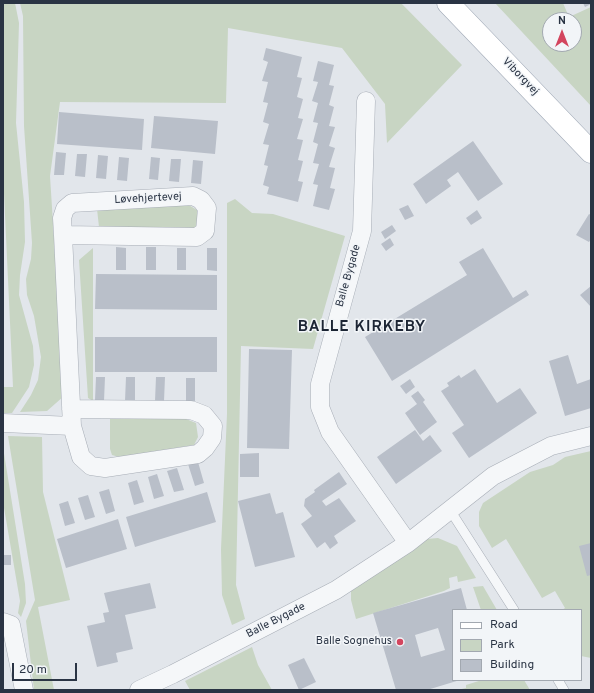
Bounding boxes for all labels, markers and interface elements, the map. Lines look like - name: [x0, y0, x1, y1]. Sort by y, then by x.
- north arrow: [542, 12, 582, 52]
- text: N: [558, 14, 566, 28]
- street label: Viborgvej: [499, 56, 541, 98]
- street label: Løvehjertevej: [114, 191, 182, 207]
- street label: Balle Bygade: [334, 243, 364, 309]
- district label: BALLE KIRKEBY: [298, 319, 426, 337]
- street label: Balle Bygade: [244, 601, 308, 641]
- legend: [452, 609, 582, 681]
- text: Road: [490, 617, 518, 633]
- place label: Balle Sognehus: [316, 635, 392, 649]
- marker: Balle Sognehus: [395, 637, 405, 647]
- text: Park: [490, 637, 515, 653]
- scale bar: [14, 655, 79, 681]
- text: Building: [490, 657, 534, 673]
- text: 20 m: [19, 662, 47, 678]

